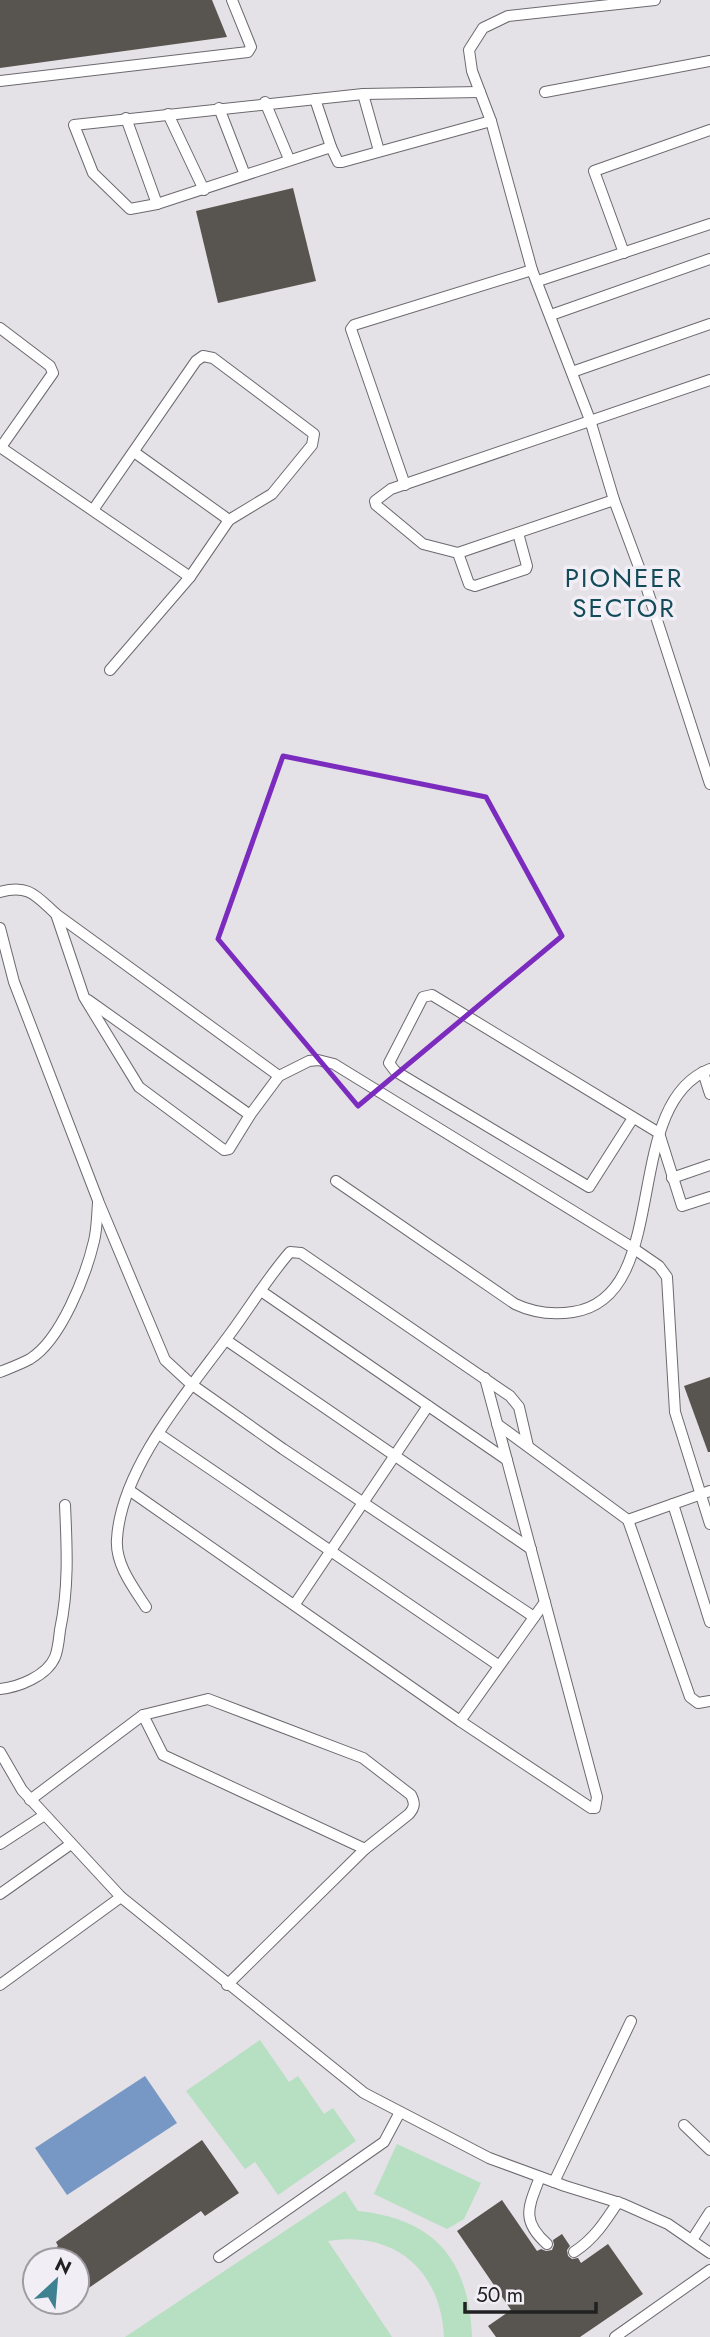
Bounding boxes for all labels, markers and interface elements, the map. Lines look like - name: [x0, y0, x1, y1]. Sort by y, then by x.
- district label: PIONEER SECTOR: [565, 559, 683, 627]
- north arrow: [21, 2246, 91, 2316]
- text: N: [51, 2251, 76, 2282]
- scale bar: [465, 2270, 596, 2314]
- text: 50 m: [476, 2280, 523, 2310]

